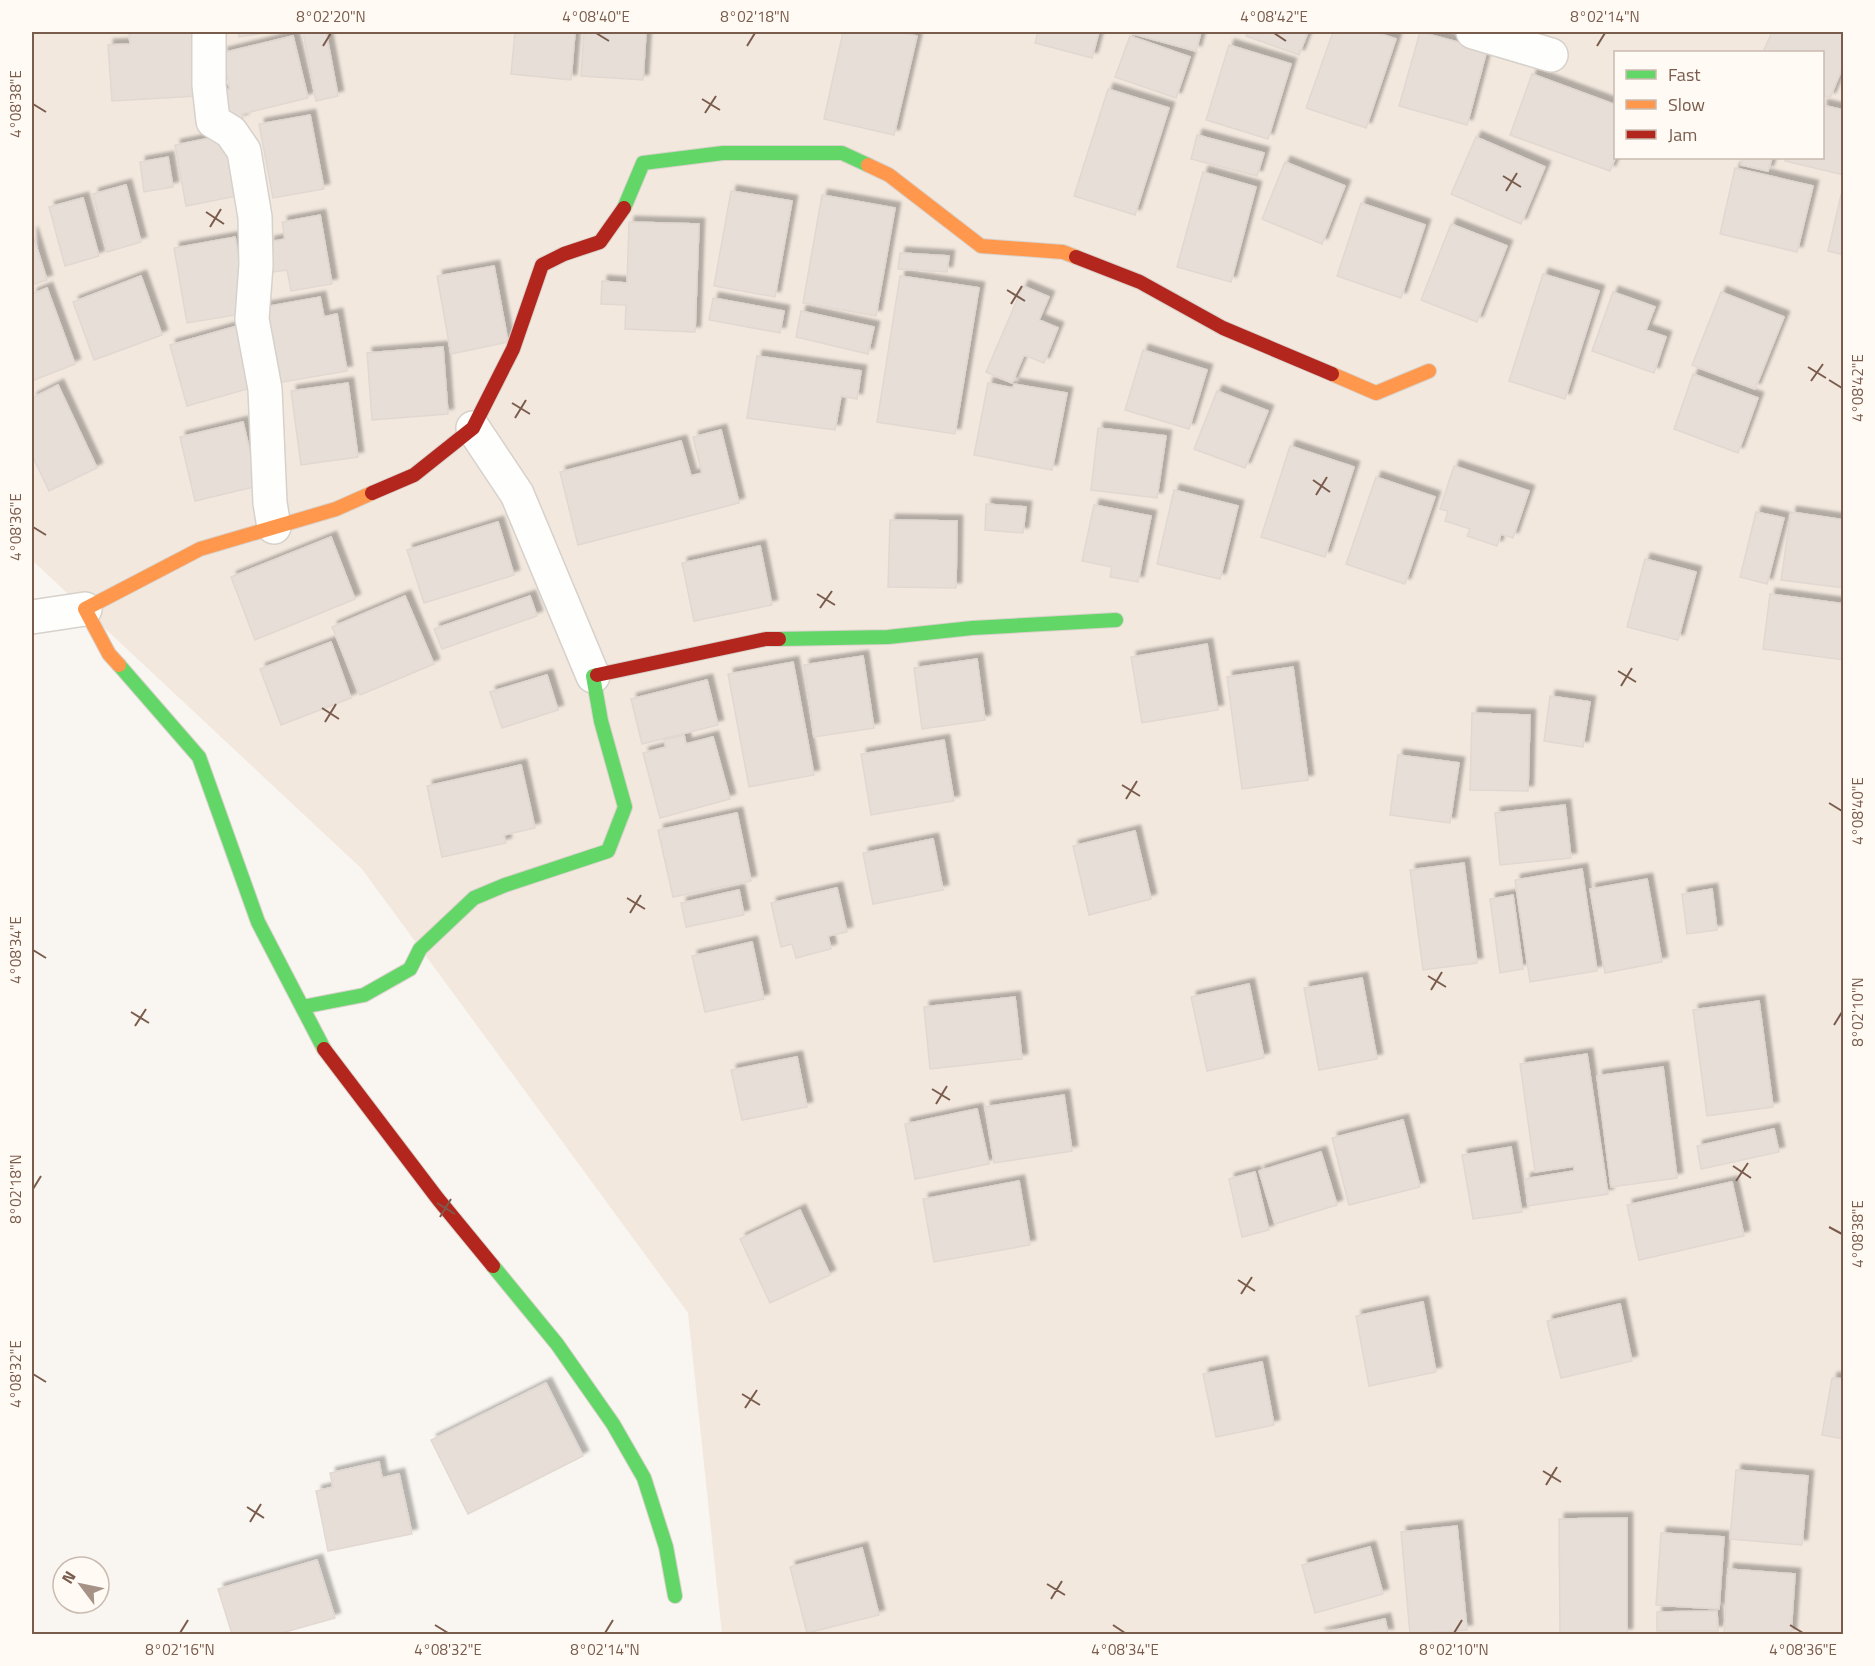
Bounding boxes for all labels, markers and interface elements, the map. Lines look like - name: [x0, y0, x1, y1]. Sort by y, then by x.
- text: 8°02'20"N: [296, 5, 366, 28]
- text: 4°08'40"E: [562, 5, 630, 28]
- text: 8°02'18"N: [720, 5, 790, 28]
- text: 4°08'42"E: [1240, 5, 1308, 28]
- text: 8°02'14"N: [1570, 5, 1640, 28]
- legend: [1614, 51, 1824, 159]
- text: Fast: [1668, 61, 1701, 88]
- text: 4°08'38"E: [4, 70, 27, 138]
- text: Slow: [1668, 91, 1705, 118]
- text: Jam: [1668, 121, 1697, 148]
- text: 4°08'42"E: [1846, 354, 1869, 422]
- text: 4°08'36"E: [4, 493, 27, 561]
- text: 4°08'40"E: [1846, 777, 1869, 845]
- text: 4°08'34"E: [4, 916, 27, 984]
- text: 8°02'10"N: [1846, 977, 1869, 1047]
- text: 8°02'18"N: [4, 1154, 27, 1224]
- text: 4°08'38"E: [1846, 1200, 1869, 1268]
- text: 4°08'32"E: [4, 1340, 27, 1408]
- north arrow: [51, 1555, 111, 1615]
- text: N: [55, 1566, 81, 1588]
- text: 8°02'16"N: [145, 1638, 215, 1661]
- text: 4°08'32"E: [414, 1638, 482, 1661]
- text: 8°02'14"N: [570, 1638, 640, 1661]
- text: 4°08'34"E: [1091, 1638, 1159, 1661]
- text: 8°02'10"N: [1419, 1638, 1489, 1661]
- text: 4°08'36"E: [1769, 1638, 1837, 1661]

